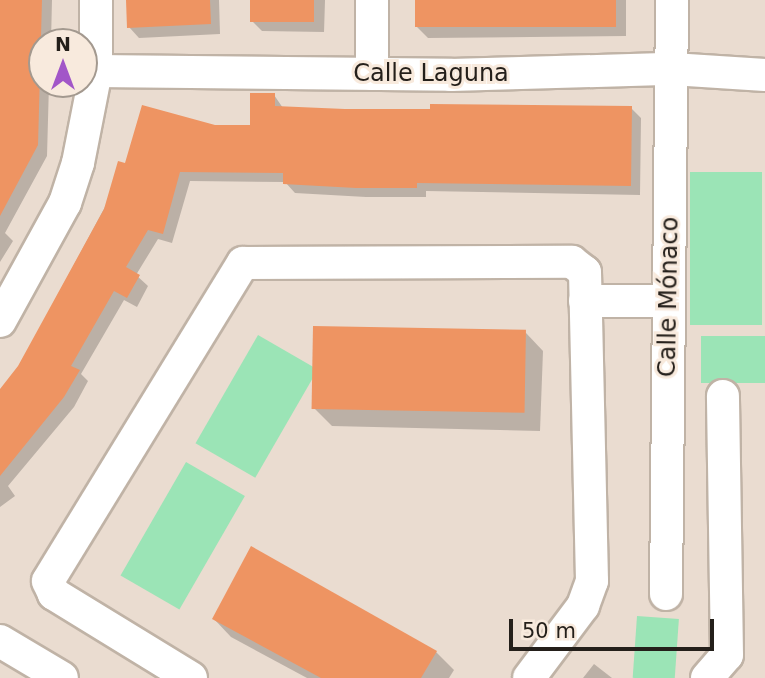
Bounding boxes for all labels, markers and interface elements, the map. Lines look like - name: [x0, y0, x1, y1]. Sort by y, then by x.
- north arrow: [28, 28, 98, 98]
- text: N: [55, 33, 71, 55]
- street label: Calle Laguna: [353, 60, 509, 88]
- street label: Calle Mónaco: [653, 217, 685, 377]
- scale bar: [513, 604, 718, 648]
- text: 50 m: [522, 619, 576, 643]

